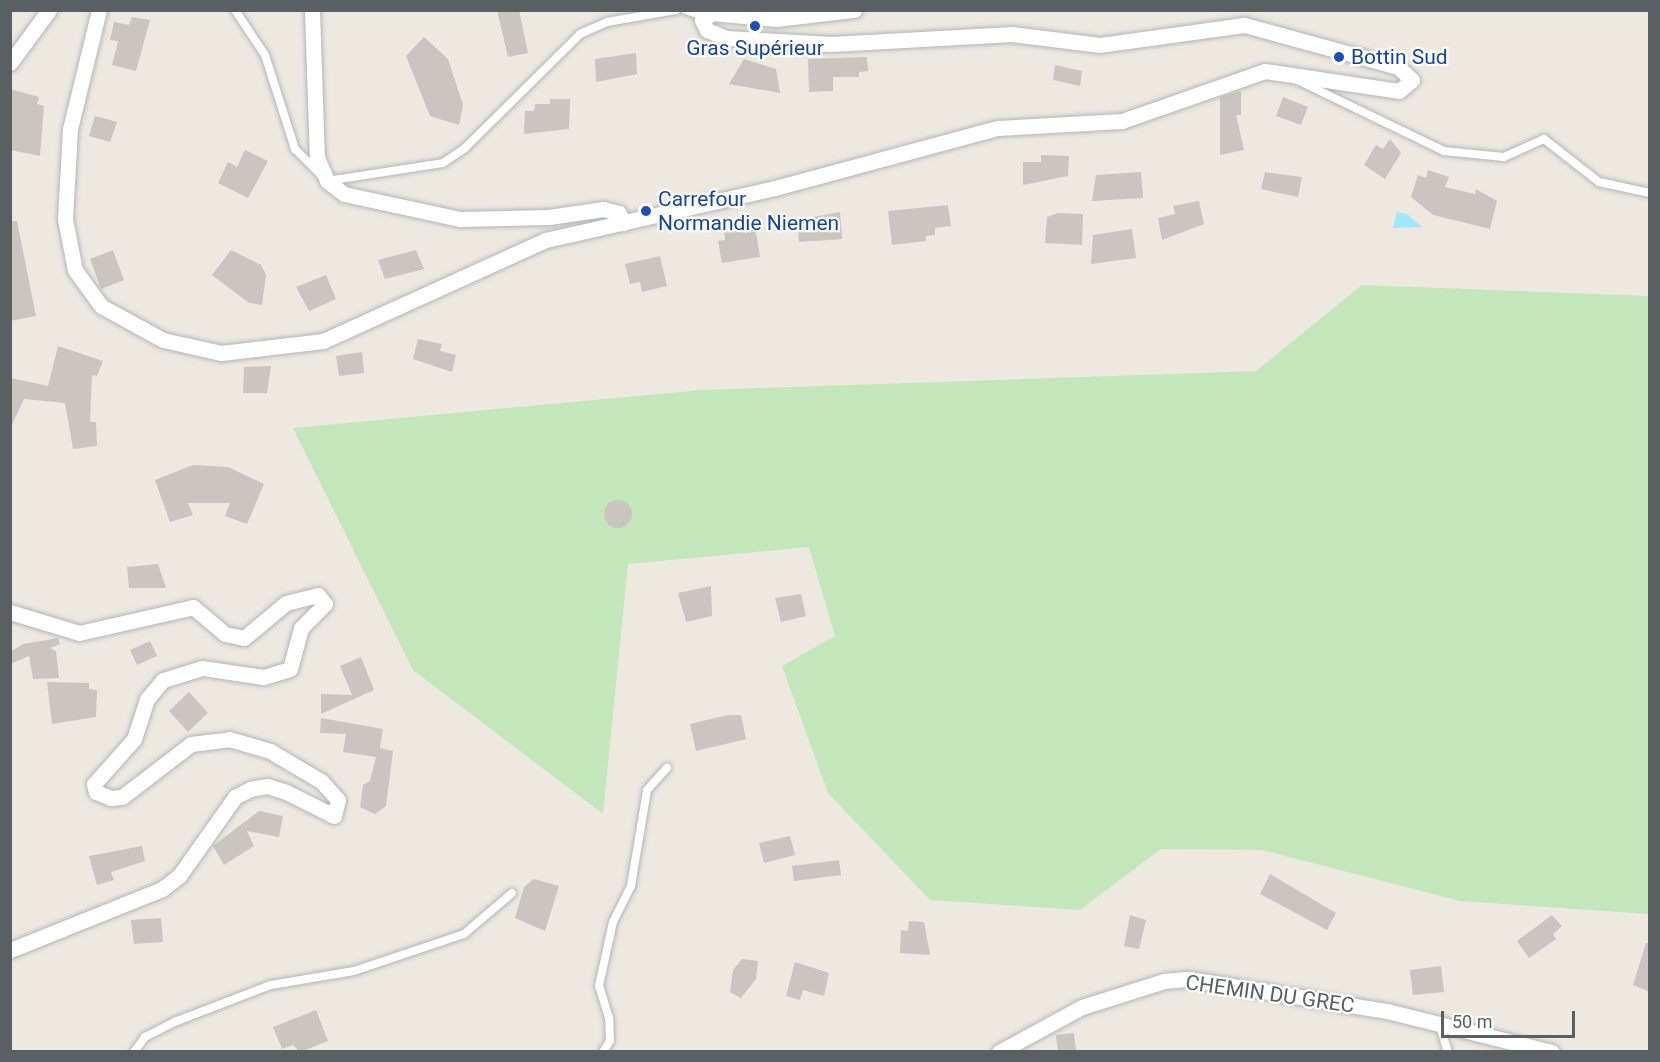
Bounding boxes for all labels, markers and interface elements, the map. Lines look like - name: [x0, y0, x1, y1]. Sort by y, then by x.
- marker: Gras Supérieur: [748, 19, 762, 33]
- place label: Gras Supérieur: [686, 35, 824, 61]
- place label: Bottin Sud: [1351, 44, 1448, 70]
- marker: Bottin Sud: [1332, 50, 1346, 64]
- place label: Carrefour Normandie Niemen: [658, 186, 839, 236]
- marker: Carrefour Normandie Niemen: [639, 204, 653, 218]
- street label: CHEMIN DU GREC: [1184, 970, 1356, 1018]
- scale bar: [1444, 999, 1578, 1037]
- text: 50 m: [1452, 1011, 1492, 1032]

